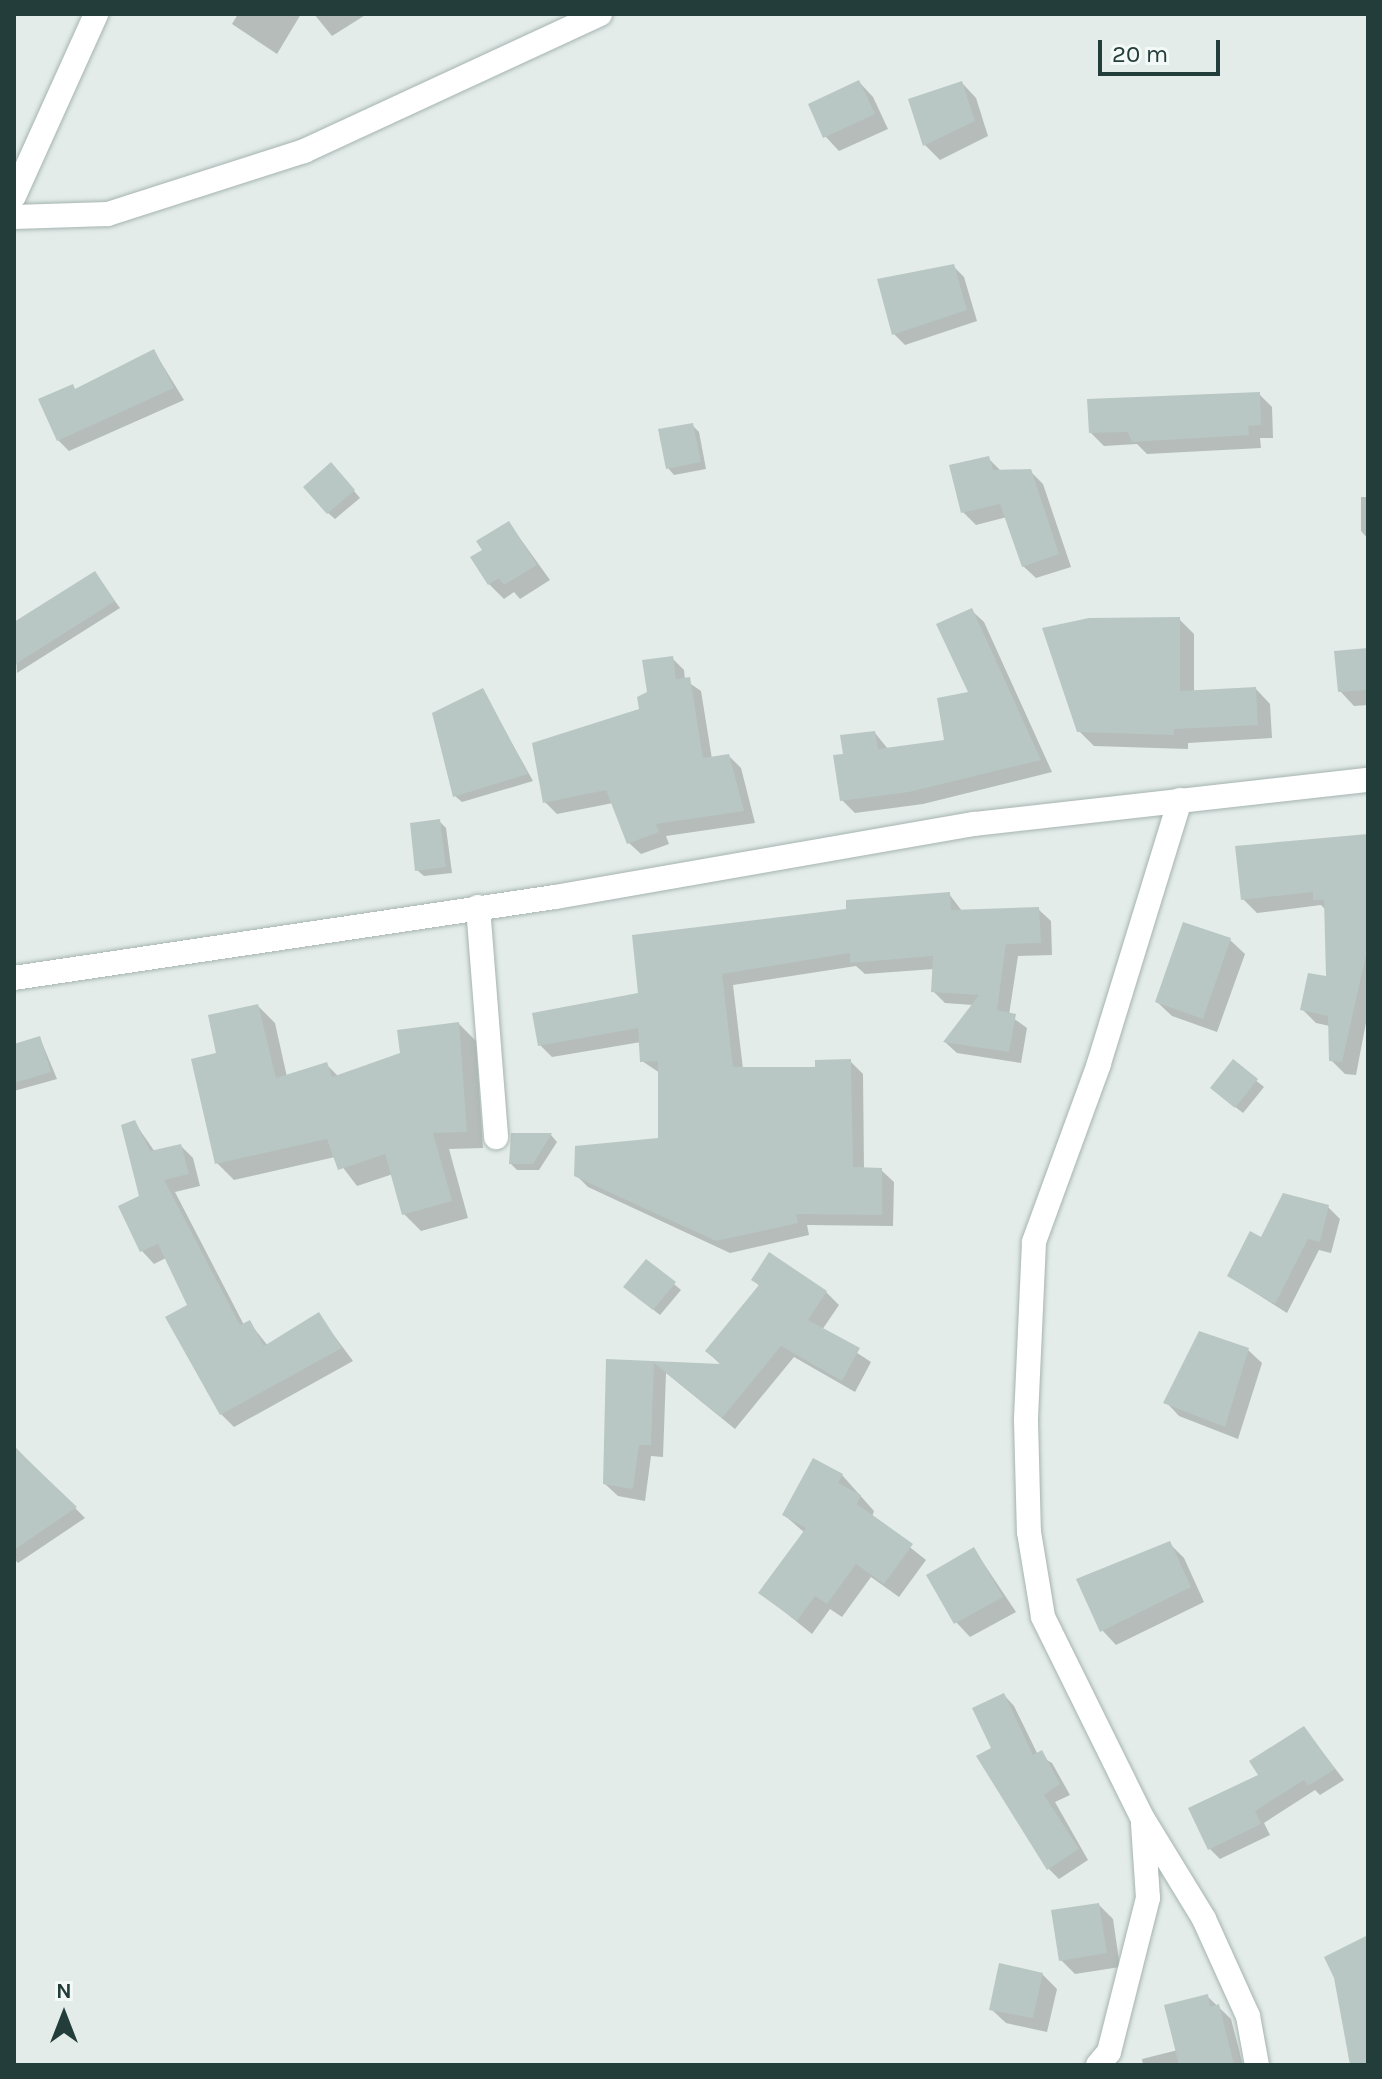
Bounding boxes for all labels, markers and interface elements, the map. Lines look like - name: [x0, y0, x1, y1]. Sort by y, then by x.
- scale bar: [1102, 24, 1224, 74]
- text: 20 m: [1112, 40, 1168, 68]
- north arrow: [24, 1975, 104, 2055]
- text: N: [56, 1978, 72, 2004]

